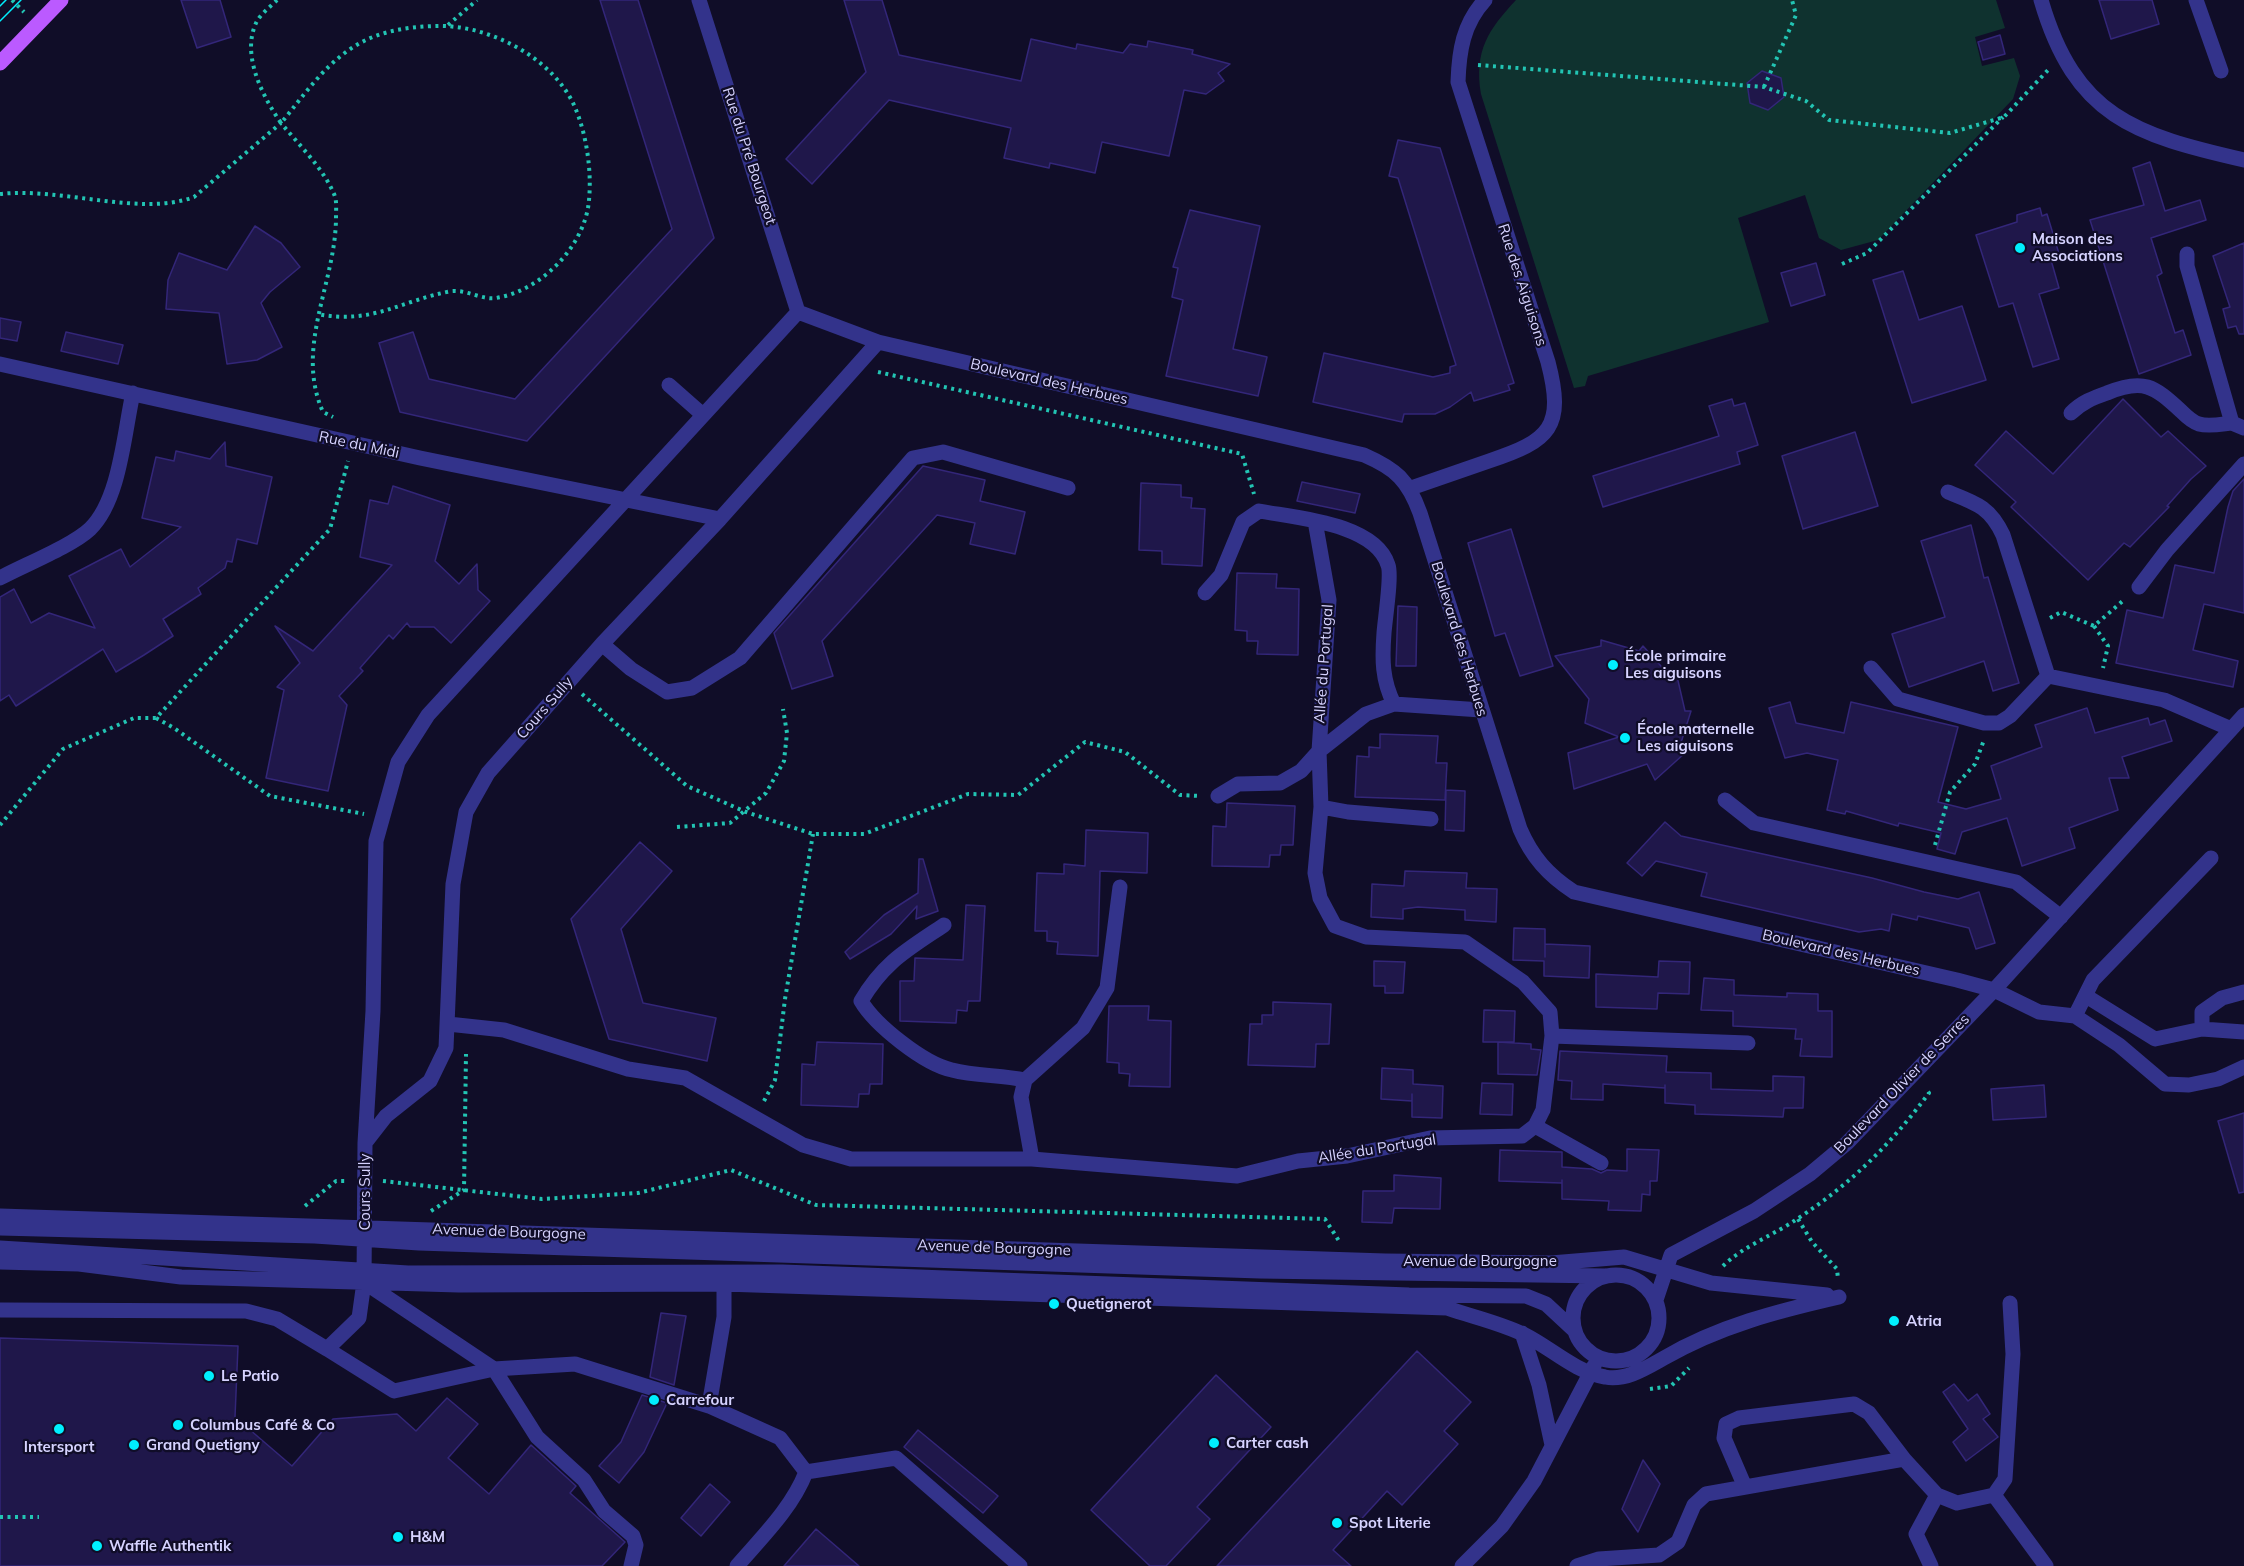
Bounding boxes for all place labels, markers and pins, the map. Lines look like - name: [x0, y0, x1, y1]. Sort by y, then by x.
- place label: Maison des Associations: [2032, 230, 2123, 265]
- marker: Maison des Associations: [2013, 241, 2027, 255]
- place label: École primaire Les aiguisons: [1625, 647, 1726, 682]
- marker: École primaire Les aiguisons: [1606, 658, 1620, 672]
- place label: École maternelle Les aiguisons: [1637, 720, 1754, 755]
- marker: École maternelle Les aiguisons: [1618, 731, 1632, 745]
- place label: Quetignerot: [1066, 1295, 1151, 1313]
- marker: Quetignerot: [1047, 1297, 1061, 1311]
- place label: Atria: [1906, 1312, 1942, 1330]
- marker: Atria: [1887, 1314, 1901, 1328]
- place label: Le Patio: [221, 1367, 279, 1385]
- marker: Le Patio: [202, 1369, 216, 1383]
- place label: Carrefour: [666, 1391, 734, 1409]
- marker: Carrefour: [647, 1393, 661, 1407]
- place label: Columbus Café & Co: [190, 1416, 335, 1434]
- marker: Columbus Café & Co: [171, 1418, 185, 1432]
- marker: Intersport: [52, 1422, 66, 1436]
- place label: Carter cash: [1226, 1434, 1309, 1452]
- place label: Grand Quetigny: [146, 1436, 260, 1454]
- marker: Carter cash: [1207, 1436, 1221, 1450]
- place label: Intersport: [24, 1438, 94, 1456]
- marker: Grand Quetigny: [127, 1438, 141, 1452]
- place label: Spot Literie: [1349, 1514, 1431, 1532]
- marker: Spot Literie: [1330, 1516, 1344, 1530]
- place label: H&M: [410, 1528, 445, 1546]
- marker: H&M: [391, 1530, 405, 1544]
- place label: Waffle Authentik: [109, 1537, 231, 1555]
- marker: Waffle Authentik: [90, 1539, 104, 1553]

